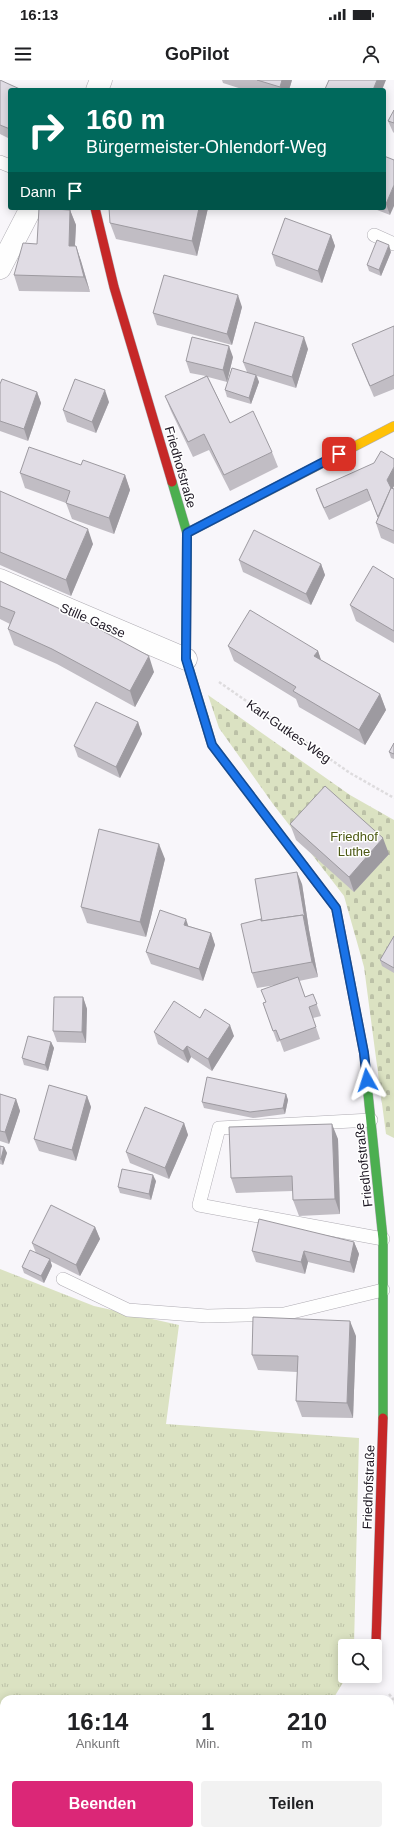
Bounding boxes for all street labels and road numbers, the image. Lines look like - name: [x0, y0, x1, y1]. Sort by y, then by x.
- street label: Friedhofstraße: [162, 424, 199, 510]
- street label: Stille Gasse: [58, 600, 128, 641]
- street label: Karl-Gutkes-Weg: [244, 697, 334, 766]
- street label: Friedhofstraße: [352, 1122, 375, 1208]
- street label: Friedhofstraße: [360, 1445, 377, 1530]

